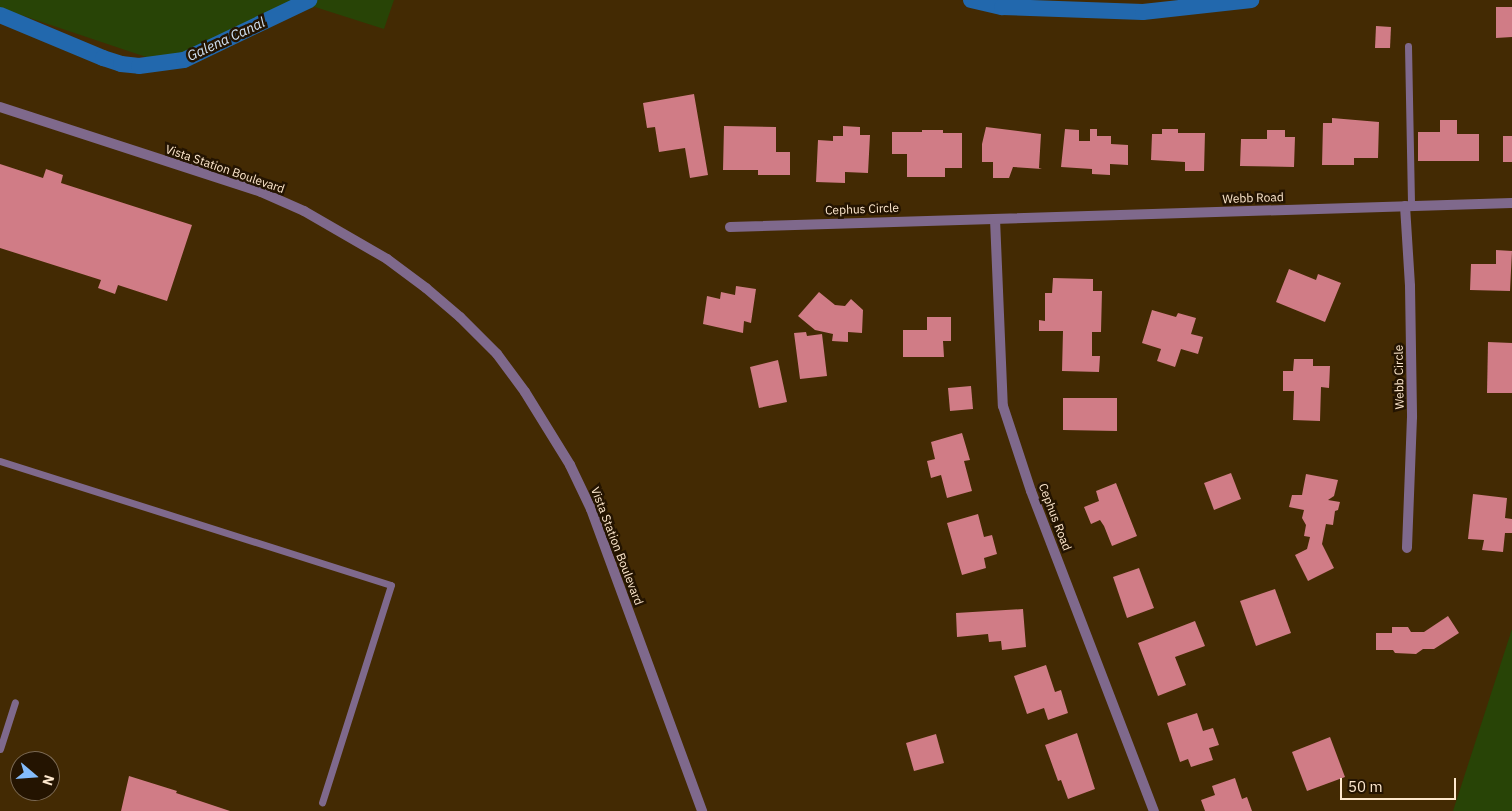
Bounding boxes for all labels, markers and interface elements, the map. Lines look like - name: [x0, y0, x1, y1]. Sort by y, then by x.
- water label: Galena Canal: [184, 14, 268, 64]
- street label: Vista Station Boulevard: [163, 142, 287, 196]
- street label: Webb Road: [1222, 190, 1284, 206]
- street label: Cephus Circle: [825, 201, 899, 217]
- street label: Webb Circle: [1391, 345, 1407, 409]
- street label: Cephus Road: [1036, 481, 1074, 553]
- street label: Vista Station Boulevard: [588, 485, 646, 607]
- north arrow: [10, 751, 60, 801]
- scale bar: [1342, 768, 1458, 800]
- text: N: [38, 773, 58, 788]
- text: 50 m: [1348, 777, 1383, 796]

